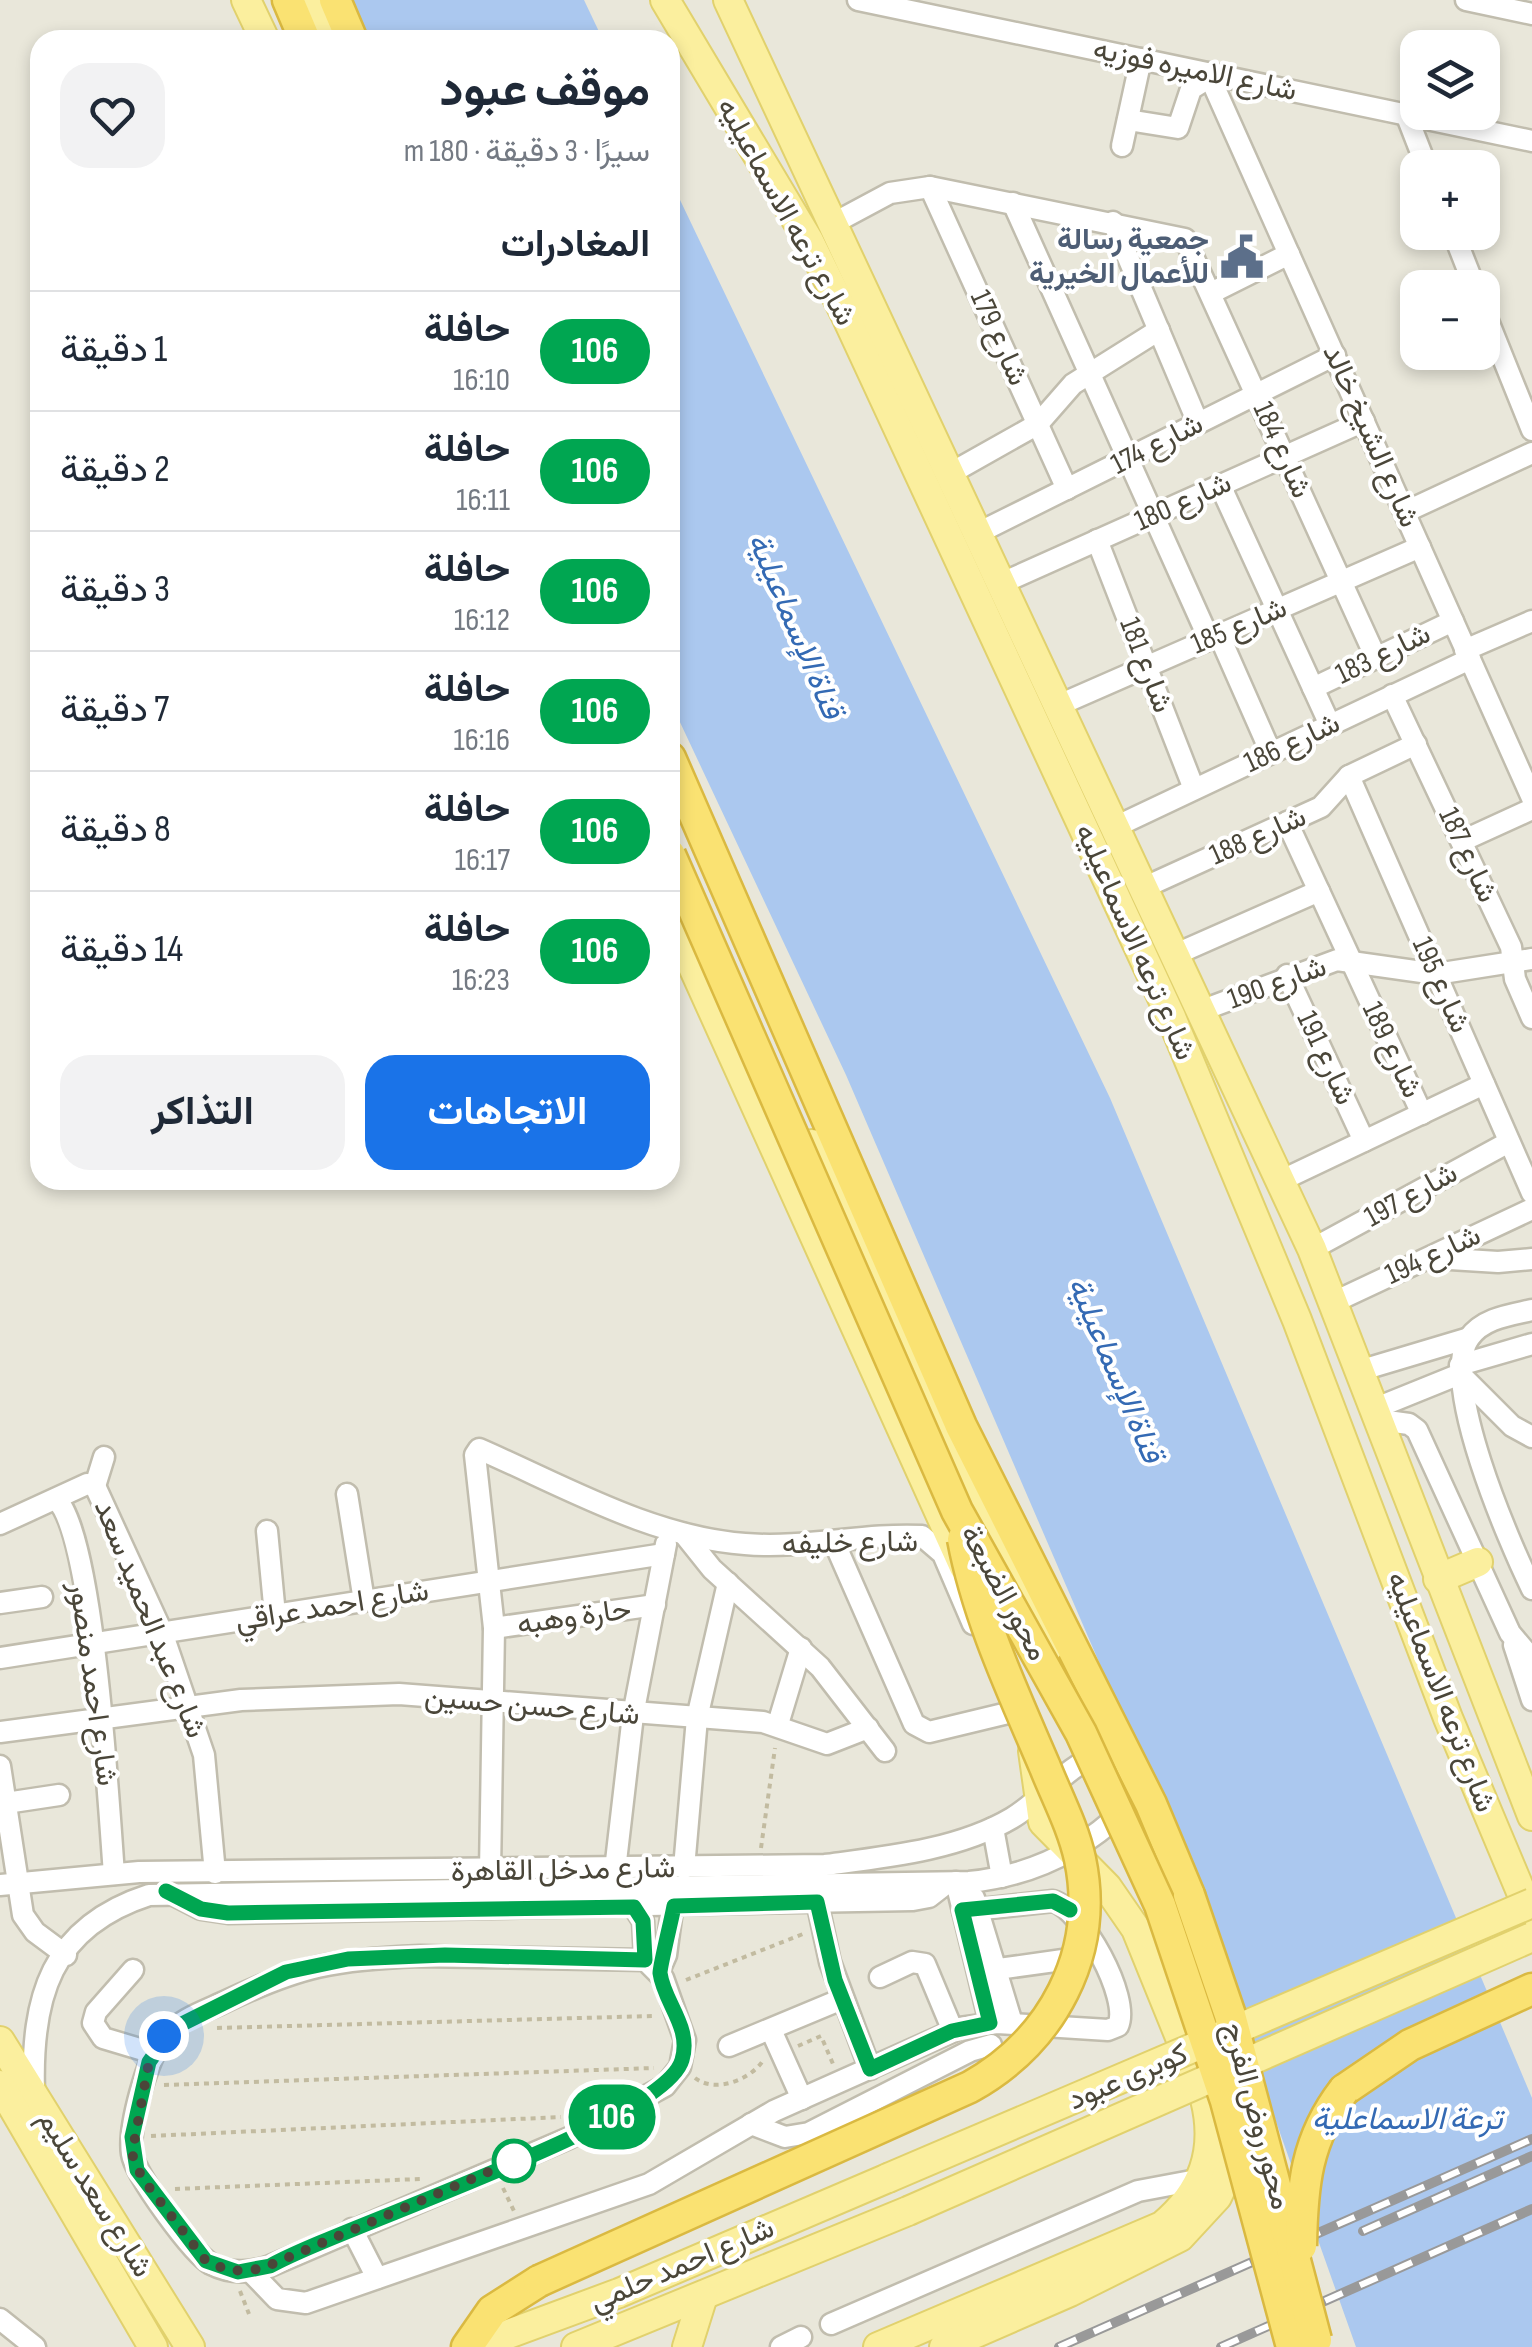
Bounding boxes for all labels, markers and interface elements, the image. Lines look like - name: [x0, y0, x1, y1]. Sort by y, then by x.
- map controls: [1400, 30, 1500, 370]
- button: layers: [1400, 30, 1500, 130]
- street label: شارع الاميره فوزيه: [1090, 31, 1300, 110]
- text: موقف عبود: [440, 62, 650, 119]
- button: heart: [60, 63, 165, 168]
- street label: شارع ترعه الاسماعيليه: [708, 92, 863, 333]
- text: سيرًا · 3 دقيقة · 180 m: [404, 132, 650, 171]
- button: +: [1400, 150, 1500, 250]
- text: المغادرات: [501, 222, 650, 267]
- place label: جمعية رسالة للأعمال الخيرية: [1029, 222, 1209, 292]
- public building icon: جمعية رسالة للأعمال الخيرية: [1218, 233, 1266, 281]
- button: −: [1400, 270, 1500, 370]
- street label: شارع 179: [961, 285, 1036, 392]
- text: حافلة: [424, 307, 510, 352]
- text: 1 دقيقة: [60, 327, 167, 372]
- text: 106: [572, 330, 618, 373]
- street label: شارع الشيخ خالد: [1314, 339, 1427, 533]
- text: 16:10: [453, 361, 510, 400]
- street label: شارع 184: [1244, 396, 1319, 504]
- street label: شارع 174: [1105, 406, 1210, 483]
- text: حافلة: [424, 427, 510, 472]
- text: 2 دقيقة: [60, 447, 170, 492]
- text: 106: [572, 450, 618, 493]
- street label: شارع 180: [1129, 465, 1237, 540]
- text: 16:11: [456, 481, 510, 520]
- water label: قناة الإسماعيلية: [738, 527, 853, 727]
- text: حافلة: [424, 547, 510, 592]
- text: 3 دقيقة: [60, 567, 170, 612]
- text: 106: [572, 570, 618, 613]
- street label: شارع 185: [1186, 590, 1293, 663]
- text: 16:12: [454, 601, 510, 640]
- street label: شارع 181: [1110, 612, 1181, 718]
- street label: شارع 183: [1330, 616, 1437, 693]
- text: حافلة: [424, 667, 510, 712]
- text: 7 دقيقة: [60, 687, 169, 732]
- text: 106: [572, 690, 618, 733]
- street label: شارع 186: [1238, 705, 1346, 782]
- text: 16:16: [454, 721, 510, 760]
- text: حافلة: [424, 787, 510, 832]
- street label: شارع 188: [1204, 799, 1312, 874]
- street label: شارع 187: [1430, 802, 1506, 909]
- text: 8 دقيقة: [60, 807, 171, 852]
- text: 106: [572, 810, 618, 853]
- street label: شارع ترعه الاسماعيليه: [1066, 818, 1203, 1066]
- text: 16:17: [455, 841, 510, 880]
- text: حافلة: [424, 907, 510, 952]
- text: 14 دقيقة: [60, 927, 183, 972]
- text: 106: [572, 930, 618, 973]
- street label: شارع 195: [1403, 932, 1478, 1039]
- street label: شارع 190: [1223, 949, 1332, 1018]
- text: 16:23: [452, 961, 510, 1000]
- street label: شارع 189: [1353, 996, 1430, 1104]
- street label: شارع 191: [1288, 1005, 1363, 1111]
- button: التذاكر: [60, 1055, 345, 1170]
- button: الاتجاهات: [365, 1055, 650, 1170]
- street label: شارع 197: [1358, 1155, 1464, 1236]
- street label: شارع 194: [1379, 1217, 1487, 1294]
- water label: قناة الإسماعيلية: [1058, 1271, 1173, 1471]
- street label: شارع عبد الحميد سعد: [85, 1495, 214, 1744]
- street label: محور الضبعة: [952, 1519, 1056, 1667]
- street label: شارع خليفه: [782, 1524, 918, 1563]
- street label: شارع ترعه الاسماعيليه: [1378, 1567, 1503, 1818]
- street label: شارع احمد عراقي: [233, 1573, 432, 1644]
- street label: شارع احمد منصور: [60, 1579, 125, 1788]
- street label: حارة وهبه: [515, 1591, 633, 1643]
- street label: شارع حسن حسين: [423, 1679, 641, 1734]
- street label: شارع مدخل القاهرة: [450, 1850, 676, 1891]
- your location: [139, 2011, 189, 2061]
- street label: محور روض الفرج: [1214, 2018, 1299, 2214]
- street label: كوبرى عبود: [1063, 2036, 1193, 2118]
- line badge: 106: [554, 2084, 670, 2150]
- text: 106: [589, 2096, 635, 2139]
- water label: ترعة الاسماعلية: [1312, 2100, 1506, 2139]
- street label: شارع سعد سليم: [29, 2104, 161, 2285]
- unlabelled marker: [493, 2140, 535, 2182]
- street label: شارع احمد حلمي: [584, 2210, 782, 2325]

